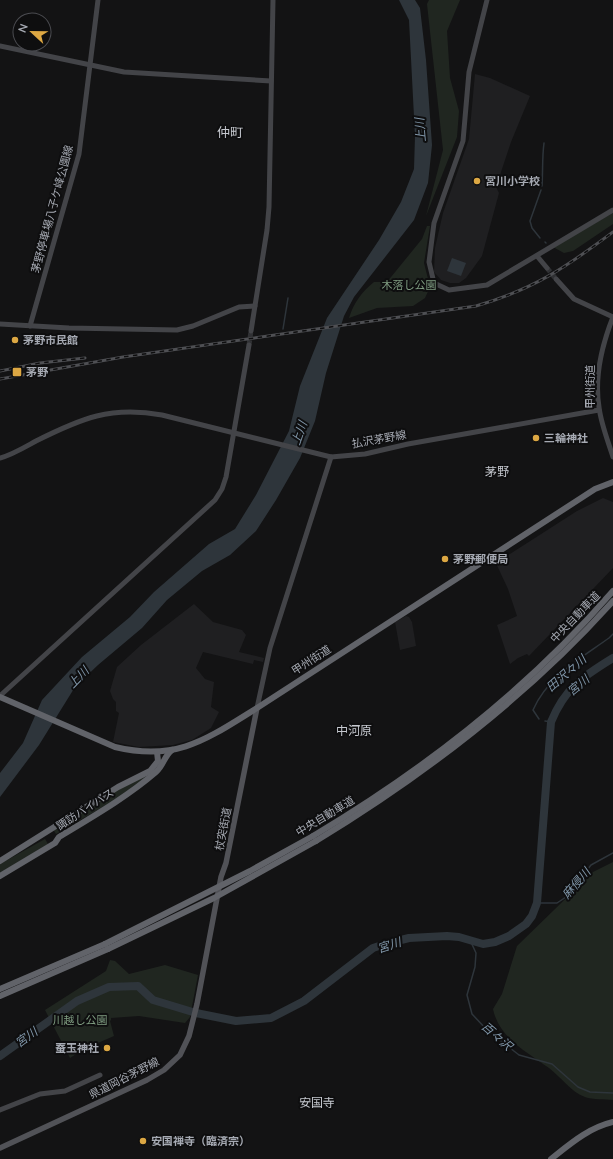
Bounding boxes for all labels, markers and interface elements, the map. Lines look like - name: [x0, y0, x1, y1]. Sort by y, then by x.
- north arrow: [12, 12, 52, 52]
- text: N: [15, 22, 31, 35]
- water label: 上川: [411, 115, 429, 143]
- district label: 仲町: [217, 124, 243, 140]
- street label: 茅野停車場八子ケ峰公園線: [28, 143, 76, 275]
- place label: 宮川小学校: [485, 174, 540, 188]
- marker: 宮川小学校: [472, 176, 482, 186]
- park label: 木落し公園: [382, 278, 437, 292]
- place label: 茅野市民館: [23, 333, 78, 347]
- marker: 茅野市民館: [10, 335, 20, 345]
- place label: 茅野: [26, 365, 49, 379]
- street label: 甲州街道: [583, 365, 597, 409]
- marker: 茅野: [11, 366, 23, 378]
- water label: 上川: [288, 417, 311, 447]
- street label: 払沢茅野線: [351, 427, 407, 451]
- place label: 三輪神社: [544, 431, 588, 445]
- marker: 三輪神社: [531, 433, 541, 443]
- district label: 茅野: [485, 464, 509, 479]
- place label: 茅野郵便局: [453, 552, 508, 566]
- marker: 茅野郵便局: [440, 554, 450, 564]
- street label: 中央自動車道: [547, 588, 603, 646]
- street label: 甲州街道: [289, 642, 333, 678]
- water label: 田沢々川: [543, 650, 591, 694]
- water label: 上川: [64, 662, 93, 691]
- water label: 宮川: [564, 670, 594, 698]
- district label: 中河原: [336, 723, 372, 738]
- street label: 諏訪バイパス: [54, 785, 116, 833]
- street label: 中央自動車道: [293, 793, 357, 839]
- street label: 杖突街道: [212, 806, 234, 852]
- water label: 麻侵川: [559, 863, 595, 902]
- water label: 宮川: [375, 934, 405, 956]
- park label: 川越し公園: [53, 1013, 108, 1027]
- water label: 百々沢: [478, 1019, 517, 1055]
- water label: 宮川: [12, 1023, 42, 1050]
- place label: 蚕玉神社: [55, 1041, 99, 1055]
- marker: 蚕玉神社: [102, 1043, 112, 1053]
- street label: 県道岡谷茅野線: [87, 1054, 161, 1102]
- district label: 安国寺: [299, 1095, 335, 1110]
- place label: 安国禅寺（臨済宗）: [151, 1134, 250, 1148]
- marker: 安国禅寺（臨済宗）: [138, 1136, 148, 1146]

